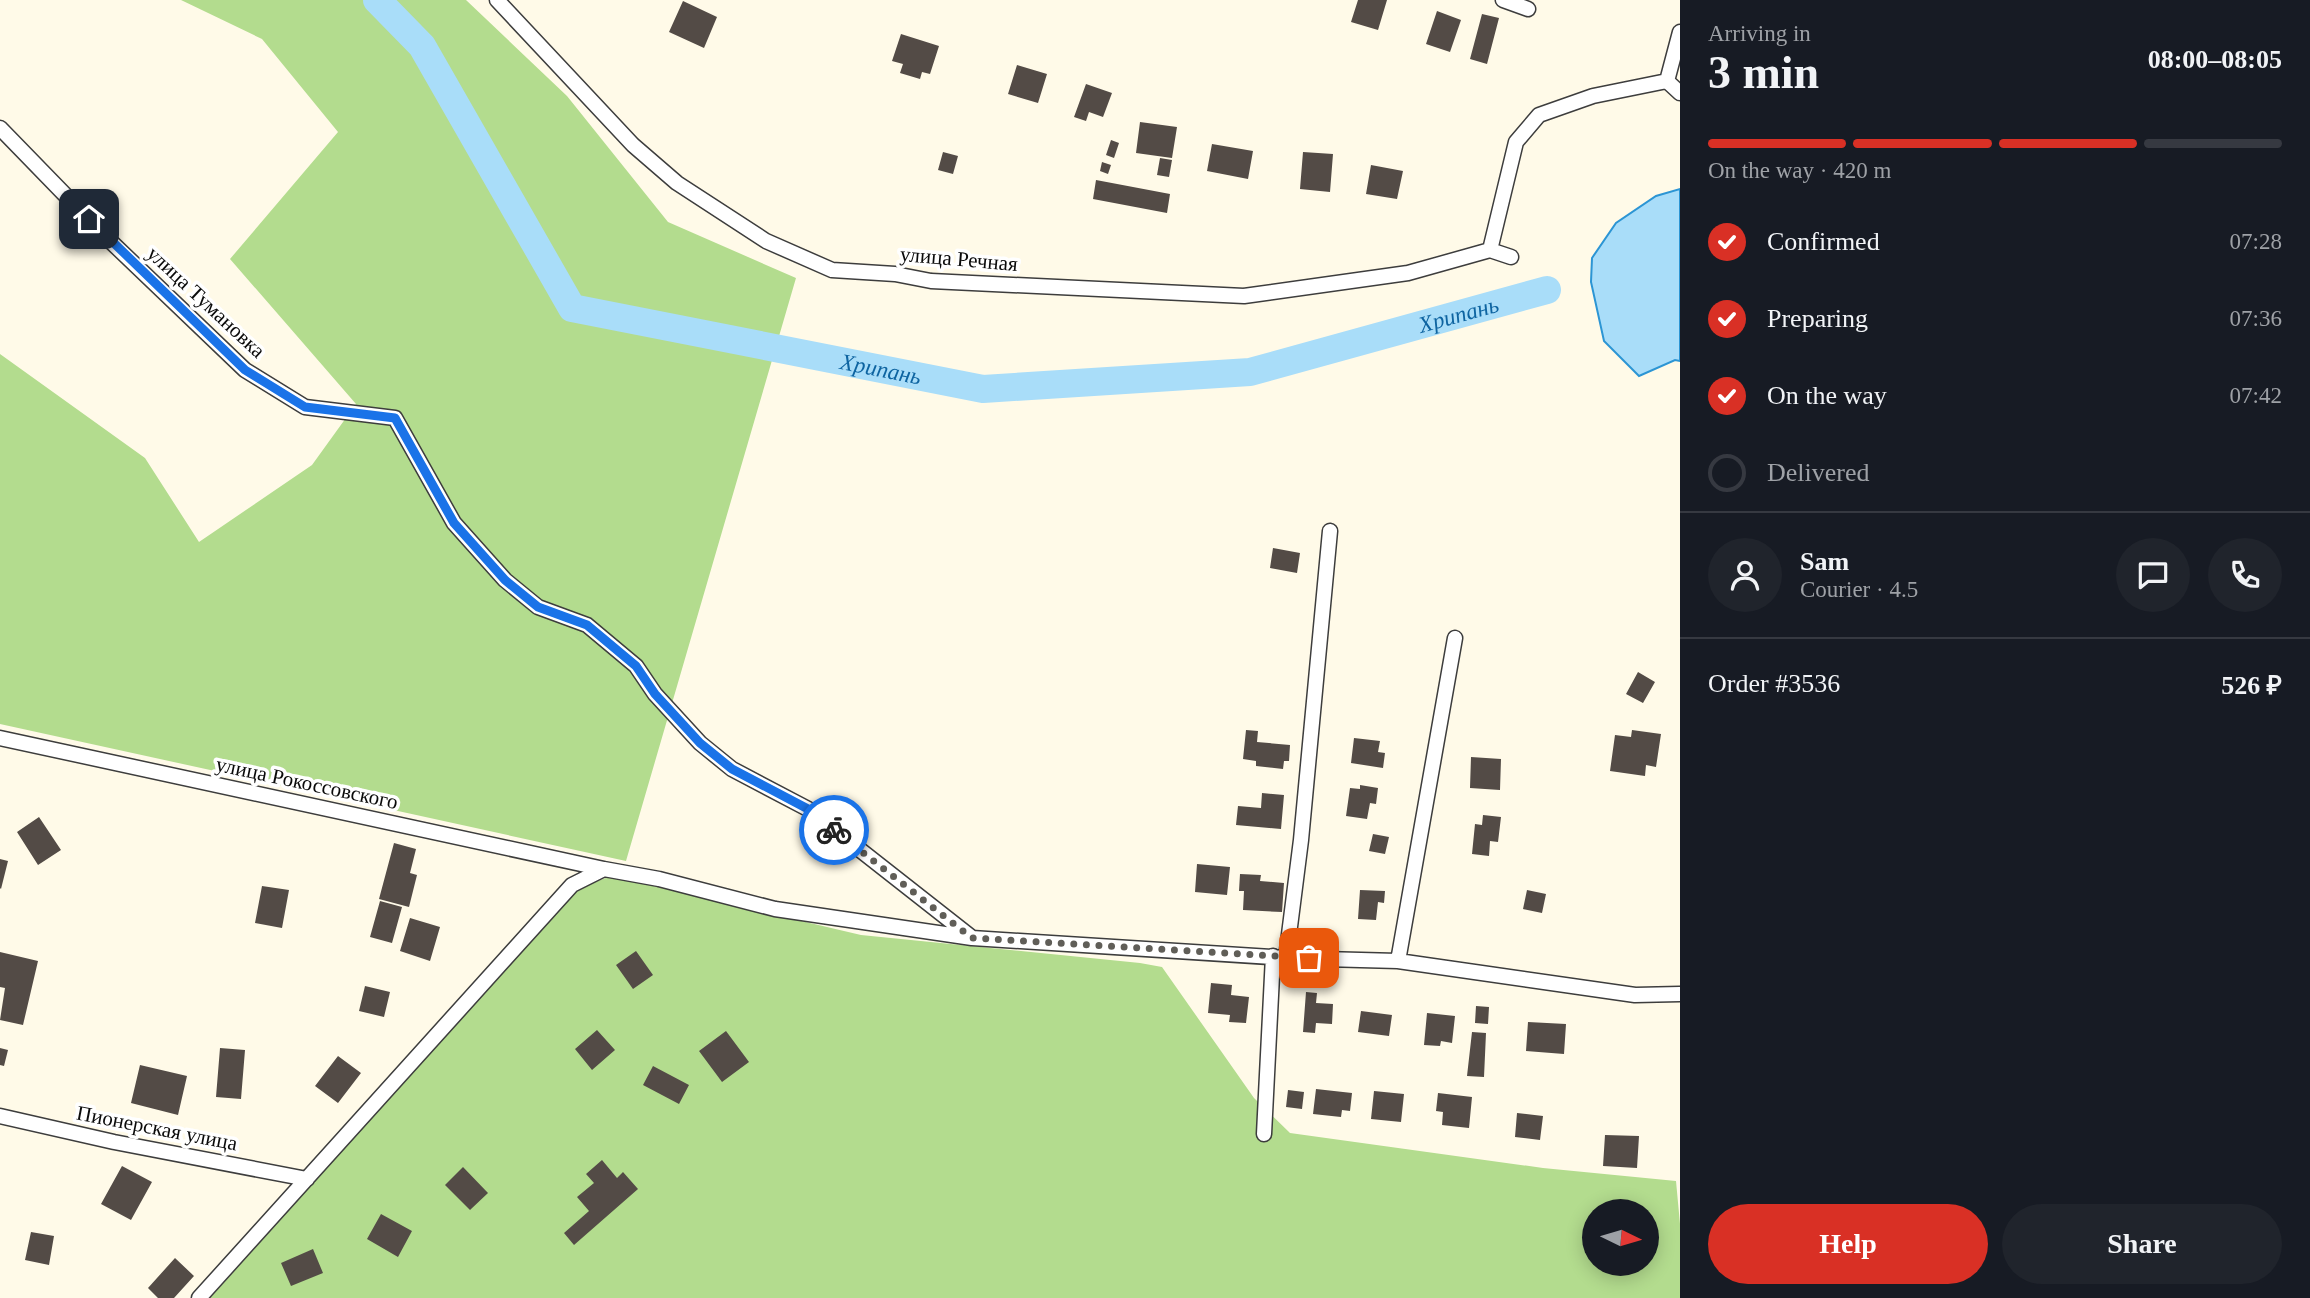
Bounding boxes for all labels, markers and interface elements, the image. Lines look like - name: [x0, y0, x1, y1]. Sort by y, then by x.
- text: Arriving in: [1708, 21, 1811, 46]
- text: 08:00–08:05: [2148, 45, 2282, 74]
- text: 3 min: [1708, 47, 1819, 98]
- text: On the way · 420 m: [1708, 158, 1891, 183]
- pin: [59, 189, 119, 249]
- icon: home: [70, 200, 108, 238]
- icon: check: [1708, 223, 1746, 261]
- text: Confirmed: [1767, 227, 1880, 256]
- text: 07:28: [2230, 229, 2282, 254]
- street label: улица Тумановка: [142, 241, 270, 363]
- street label: улица Речная: [899, 242, 1019, 276]
- water label: Хрипань: [1415, 292, 1501, 338]
- icon: check: [1708, 300, 1746, 338]
- text: Preparing: [1767, 304, 1868, 333]
- text: 07:36: [2230, 306, 2282, 331]
- water label: Хрипань: [837, 349, 923, 390]
- icon: check: [1708, 377, 1746, 415]
- text: On the way: [1767, 381, 1887, 410]
- text: 07:42: [2230, 383, 2282, 408]
- text: Delivered: [1767, 458, 1870, 487]
- button: person: [1708, 538, 1782, 612]
- button: chat: [2116, 538, 2190, 612]
- button: phone: [2208, 538, 2282, 612]
- text: Sam: [1800, 547, 1849, 576]
- text: Courier · 4.5: [1800, 577, 1918, 602]
- text: Order #3536: [1708, 669, 1840, 698]
- text: 526 ₽: [2221, 671, 2282, 700]
- street label: улица Рокоссовского: [214, 752, 400, 814]
- courier: [799, 795, 869, 865]
- icon: bike: [815, 811, 853, 849]
- pin: [1279, 928, 1339, 988]
- icon: bag: [1290, 939, 1328, 977]
- street label: Пионерская улица: [75, 1101, 240, 1155]
- north arrow: [1582, 1199, 1659, 1276]
- map controls: [1582, 1199, 1659, 1276]
- button: Help: [1708, 1204, 1988, 1284]
- button: Share: [2002, 1204, 2282, 1284]

